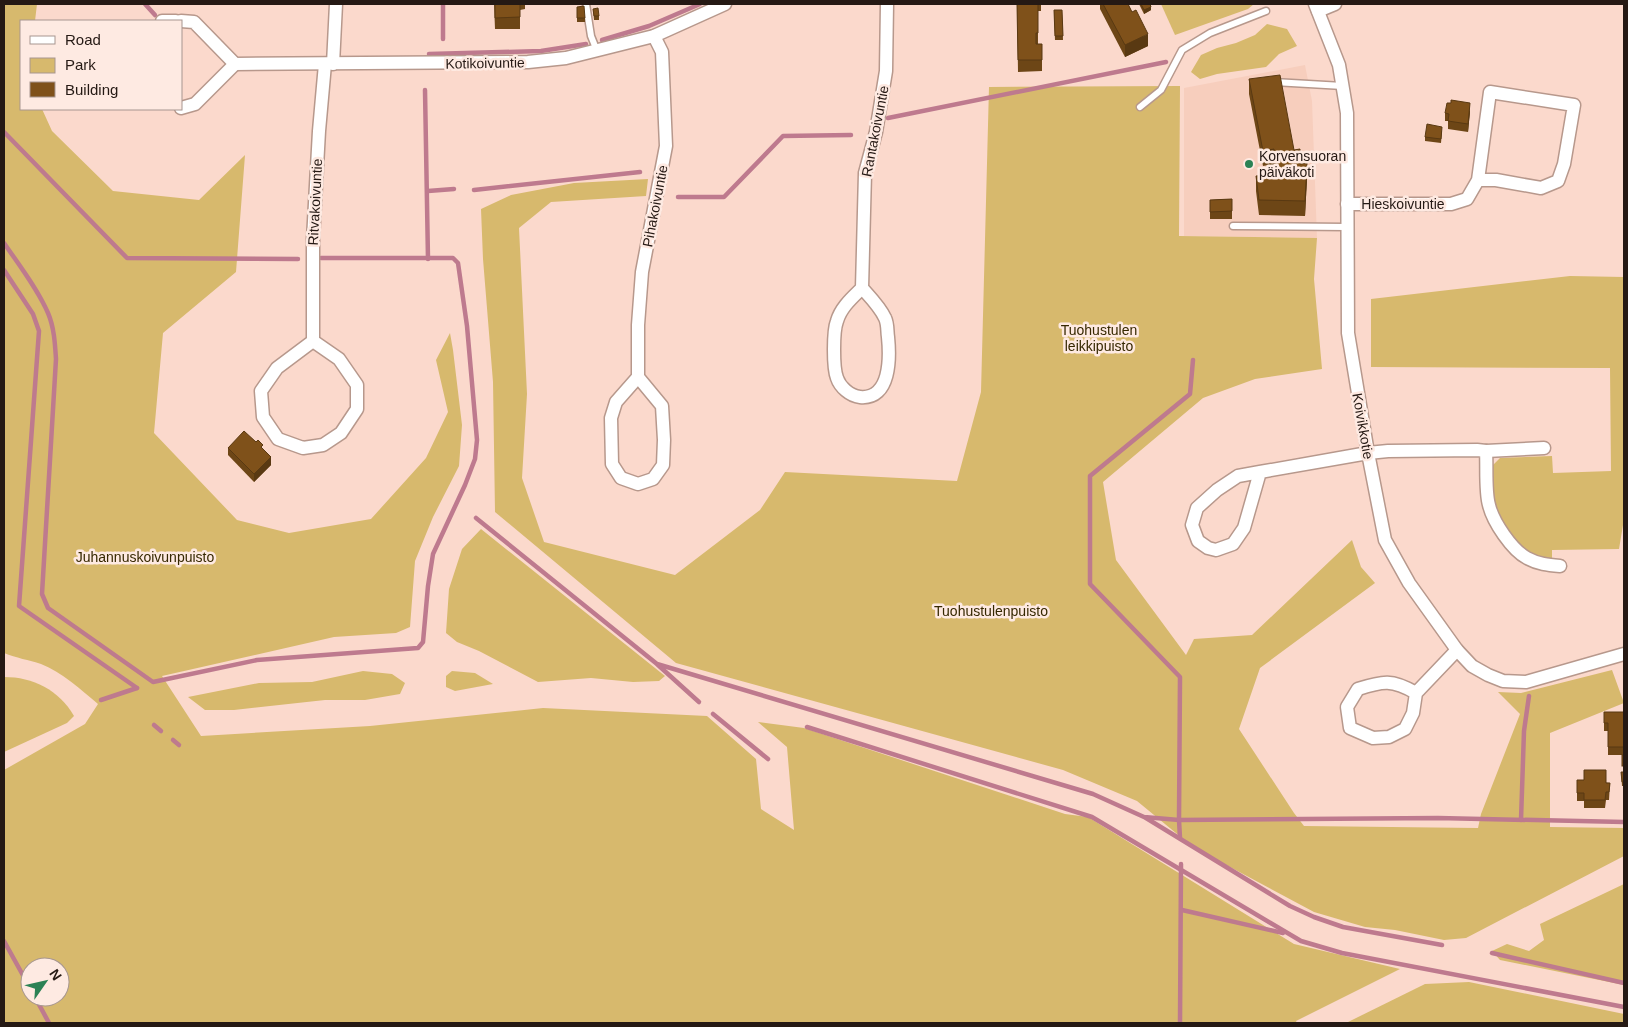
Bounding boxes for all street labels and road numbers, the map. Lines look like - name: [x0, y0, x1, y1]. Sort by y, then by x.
- street label: Kotikoivuntie: [445, 54, 525, 72]
- street label: Rantakoivuntie: [858, 84, 892, 178]
- street label: Ritvakoivuntie: [305, 158, 325, 246]
- street label: Pihakoivuntie: [639, 163, 671, 248]
- street label: Hieskoivuntie: [1361, 196, 1445, 212]
- street label: Koivikkotie: [1349, 392, 1377, 461]

